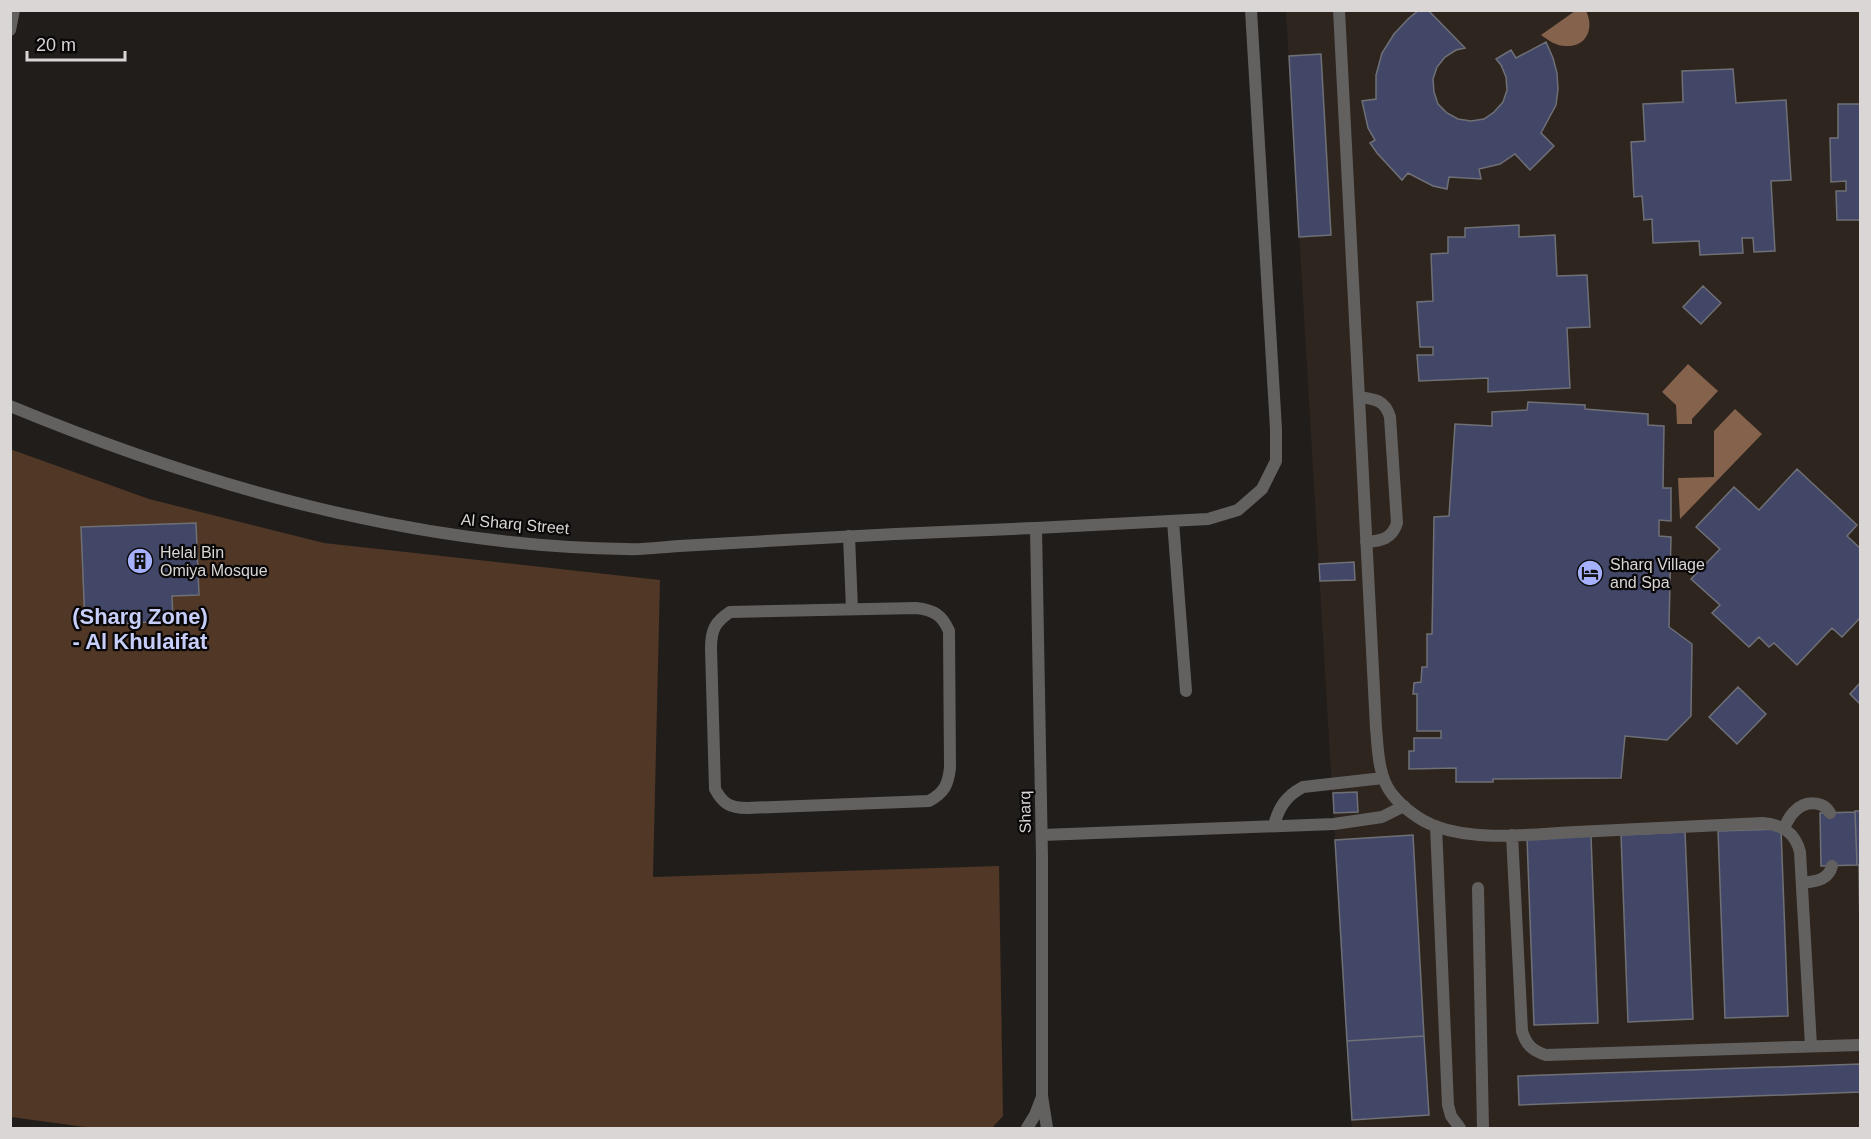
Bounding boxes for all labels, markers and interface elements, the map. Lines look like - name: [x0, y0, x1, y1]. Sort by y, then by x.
- scale bar: [27, 24, 124, 62]
- text: 20 m: [36, 35, 76, 55]
- street label: Al Sharq Street: [460, 511, 570, 537]
- place label: Helal Bin Omiya Mosque: [160, 544, 268, 579]
- building icon: Helal Bin Omiya Mosque: [125, 546, 155, 576]
- place label: Sharq Village and Spa: [1610, 556, 1705, 591]
- hotel icon: Sharq Village and Spa: [1575, 558, 1605, 588]
- district label: (Sharg Zone) - Al Khulaifat: [72, 604, 208, 654]
- street label: Sharq: [1016, 791, 1034, 833]

